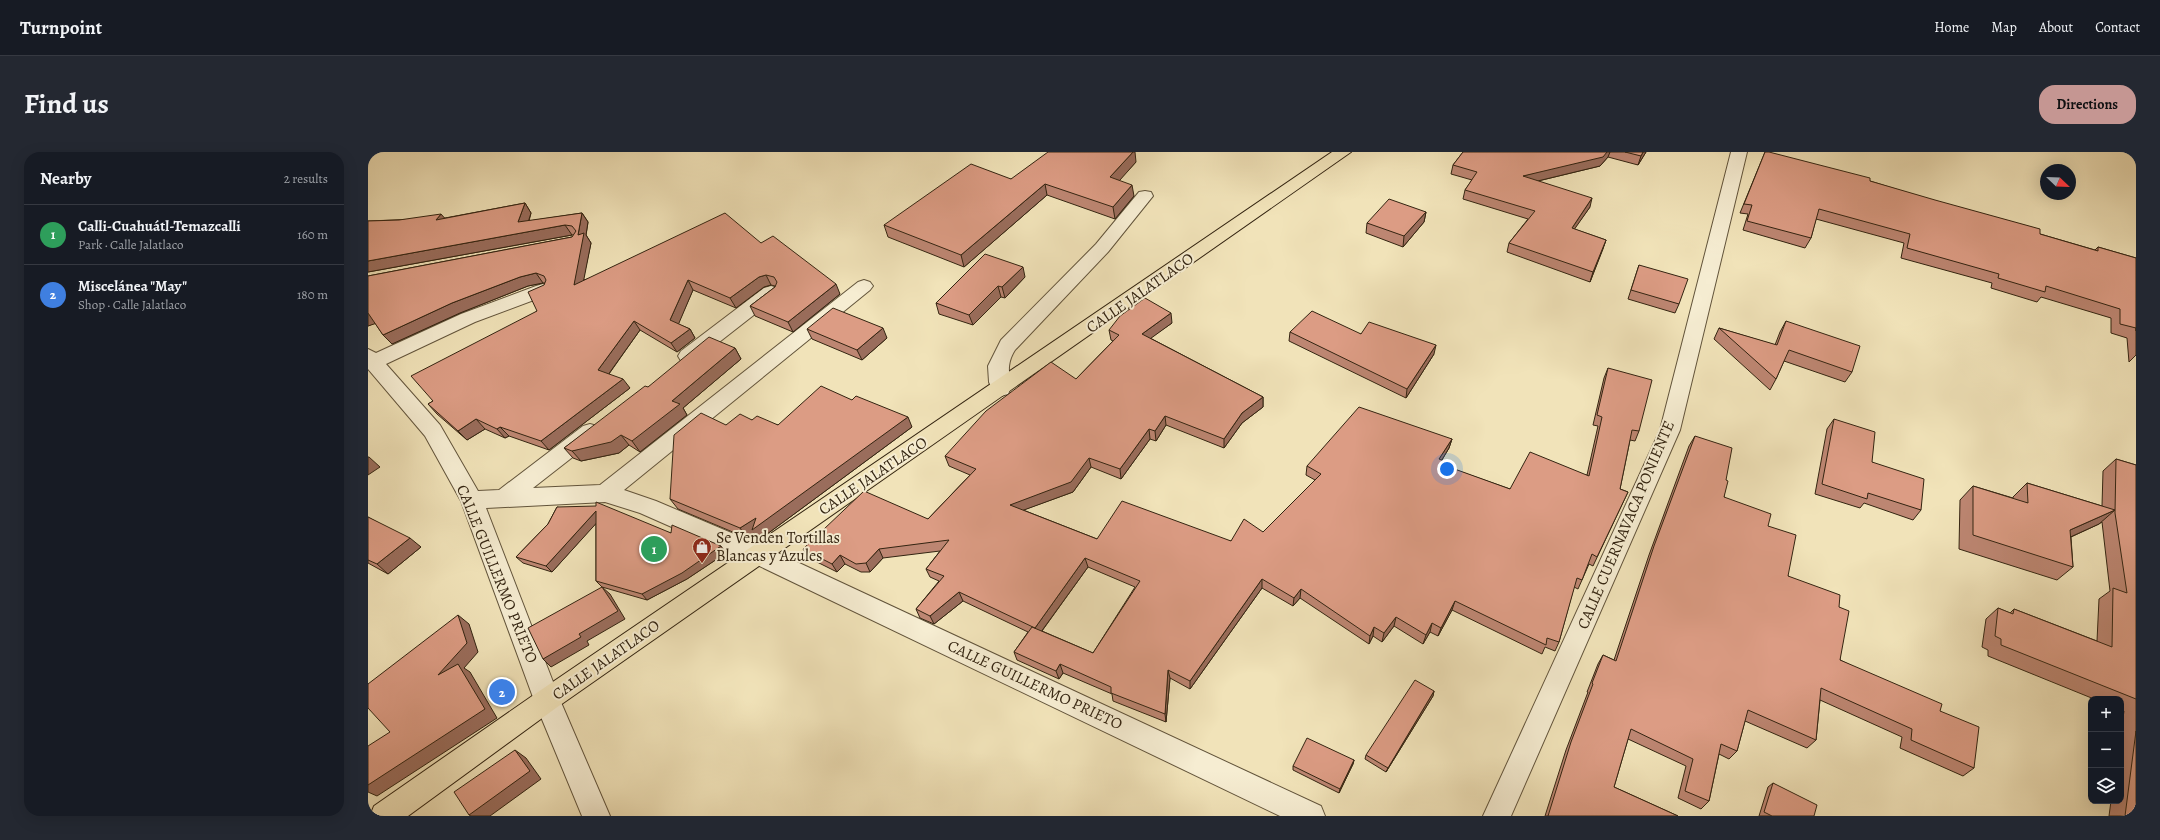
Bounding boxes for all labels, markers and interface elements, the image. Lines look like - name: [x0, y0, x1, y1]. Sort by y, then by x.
- text: Turnpoint: [20, 15, 102, 41]
- text: Home: [1934, 18, 1969, 37]
- text: Map: [1991, 18, 2017, 37]
- text: About: [2039, 18, 2073, 37]
- text: Contact: [2095, 18, 2140, 37]
- text: Find us: [24, 85, 109, 123]
- button: Directions: [2039, 85, 2136, 124]
- north arrow: [2040, 164, 2076, 200]
- text: Nearby: [40, 167, 91, 190]
- text: 2 results: [284, 170, 328, 187]
- text: Calli-Cuahuátl-Temazcalli: [78, 216, 241, 236]
- text: 1: [51, 226, 55, 243]
- text: 160 m: [297, 226, 328, 243]
- text: Park · Calle Jalatlaco: [78, 236, 184, 253]
- street label: CALLE JALATLACO: [1082, 248, 1198, 338]
- text: Miscelánea "May": [78, 276, 187, 296]
- text: 2: [50, 286, 56, 303]
- text: 180 m: [297, 286, 328, 303]
- text: Shop · Calle Jalatlaco: [78, 296, 186, 313]
- street label: CALLE CUERNAVACA PONIENTE: [1572, 417, 1680, 633]
- street label: CALLE JALATLACO: [814, 431, 932, 521]
- your location: [1437, 459, 1457, 479]
- street label: CALLE GUILLERMO PRIETO: [451, 481, 543, 667]
- place label: Se Venden Tortillas Blancas y Azules: [716, 527, 840, 567]
- pin: 1: [641, 534, 667, 564]
- shop icon: Se Venden Tortillas Blancas y Azules: [691, 536, 713, 564]
- street label: CALLE JALATLACO: [548, 615, 664, 705]
- street label: CALLE GUILLERMO PRIETO: [944, 635, 1126, 735]
- pin: 2: [489, 677, 515, 707]
- map controls: [2088, 696, 2124, 804]
- button: +: [2088, 696, 2124, 732]
- button: −: [2088, 732, 2124, 768]
- button: layers: [2088, 768, 2124, 804]

